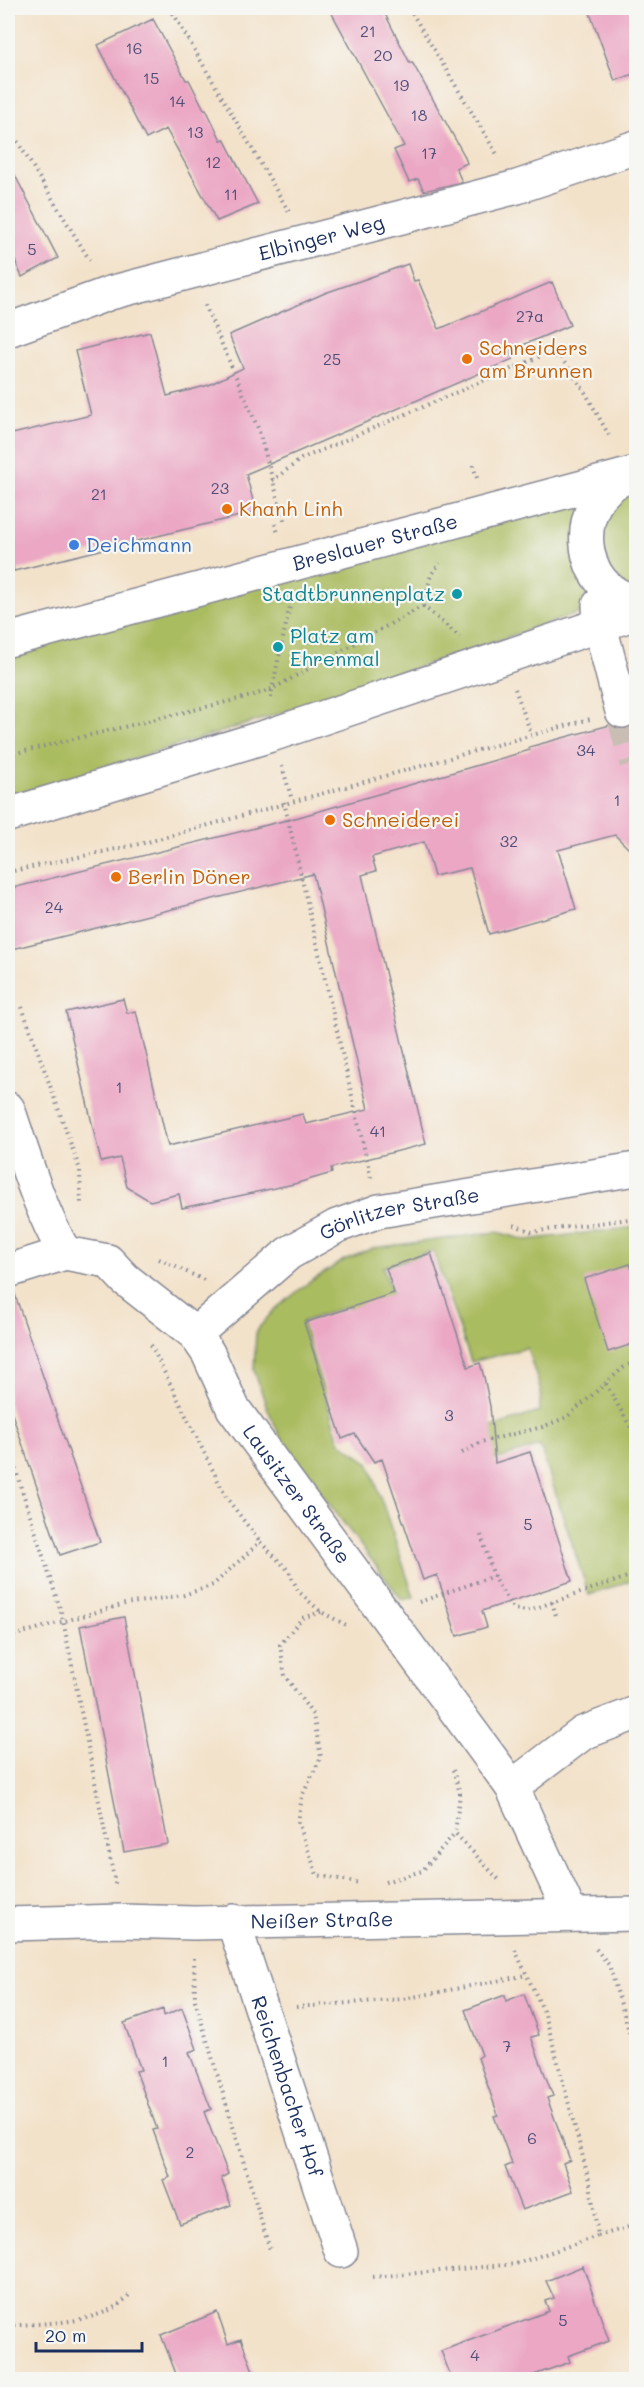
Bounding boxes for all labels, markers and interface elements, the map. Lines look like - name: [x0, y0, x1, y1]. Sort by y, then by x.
- house number: 21: [360, 20, 376, 41]
- house number: 16: [126, 37, 142, 58]
- house number: 20: [374, 44, 393, 65]
- house number: 15: [143, 67, 159, 88]
- house number: 19: [393, 74, 409, 95]
- house number: 14: [169, 90, 186, 111]
- house number: 18: [411, 104, 428, 125]
- house number: 13: [187, 121, 203, 142]
- house number: 17: [421, 142, 437, 163]
- house number: 12: [205, 151, 221, 172]
- house number: 11: [224, 183, 238, 204]
- street label: Elbinger Weg: [256, 208, 387, 266]
- house number: 5: [27, 238, 37, 259]
- house number: 27a: [516, 305, 544, 326]
- place label: Schneiders am Brunnen: [479, 334, 593, 383]
- house number: 25: [323, 348, 341, 369]
- marker: Schneiders am Brunnen: [460, 352, 474, 366]
- house number: 23: [211, 477, 229, 498]
- house number: 21: [91, 483, 107, 504]
- place label: Khanh Linh: [239, 495, 343, 521]
- marker: Khanh Linh: [220, 502, 234, 516]
- street label: Breslauer Straße: [290, 507, 460, 576]
- place label: Deichmann: [86, 531, 192, 557]
- marker: Deichmann: [67, 538, 81, 552]
- place label: Stadtbrunnenplatz: [262, 580, 445, 606]
- marker: Stadtbrunnenplatz: [450, 587, 464, 601]
- place label: Platz am Ehrenmal: [290, 622, 380, 671]
- marker: Platz am Ehrenmal: [271, 640, 285, 654]
- house number: 34: [577, 739, 596, 760]
- house number: 1: [613, 789, 621, 810]
- place label: Schneiderei: [342, 806, 459, 832]
- marker: Schneiderei: [323, 813, 337, 827]
- house number: 32: [500, 830, 518, 851]
- place label: Berlin Döner: [128, 863, 251, 889]
- marker: Berlin Döner: [109, 870, 123, 884]
- house number: 24: [45, 896, 64, 917]
- house number: 1: [115, 1076, 123, 1097]
- house number: 41: [370, 1120, 386, 1141]
- street label: Görlitzer Straße: [314, 1181, 481, 1245]
- house number: 3: [444, 1404, 454, 1425]
- street label: Lausitzer Straße: [238, 1419, 357, 1568]
- house number: 5: [523, 1513, 533, 1534]
- street label: Neißer Straße: [250, 1905, 393, 1934]
- street label: Reichenbacher Hof: [246, 1992, 330, 2181]
- house number: 7: [503, 2035, 512, 2056]
- house number: 1: [161, 2050, 169, 2071]
- house number: 6: [527, 2127, 537, 2148]
- house number: 2: [186, 2141, 194, 2162]
- house number: 5: [558, 2309, 568, 2330]
- scale bar: [36, 2315, 142, 2353]
- text: 20 m: [45, 2323, 86, 2347]
- house number: 4: [470, 2344, 480, 2365]

